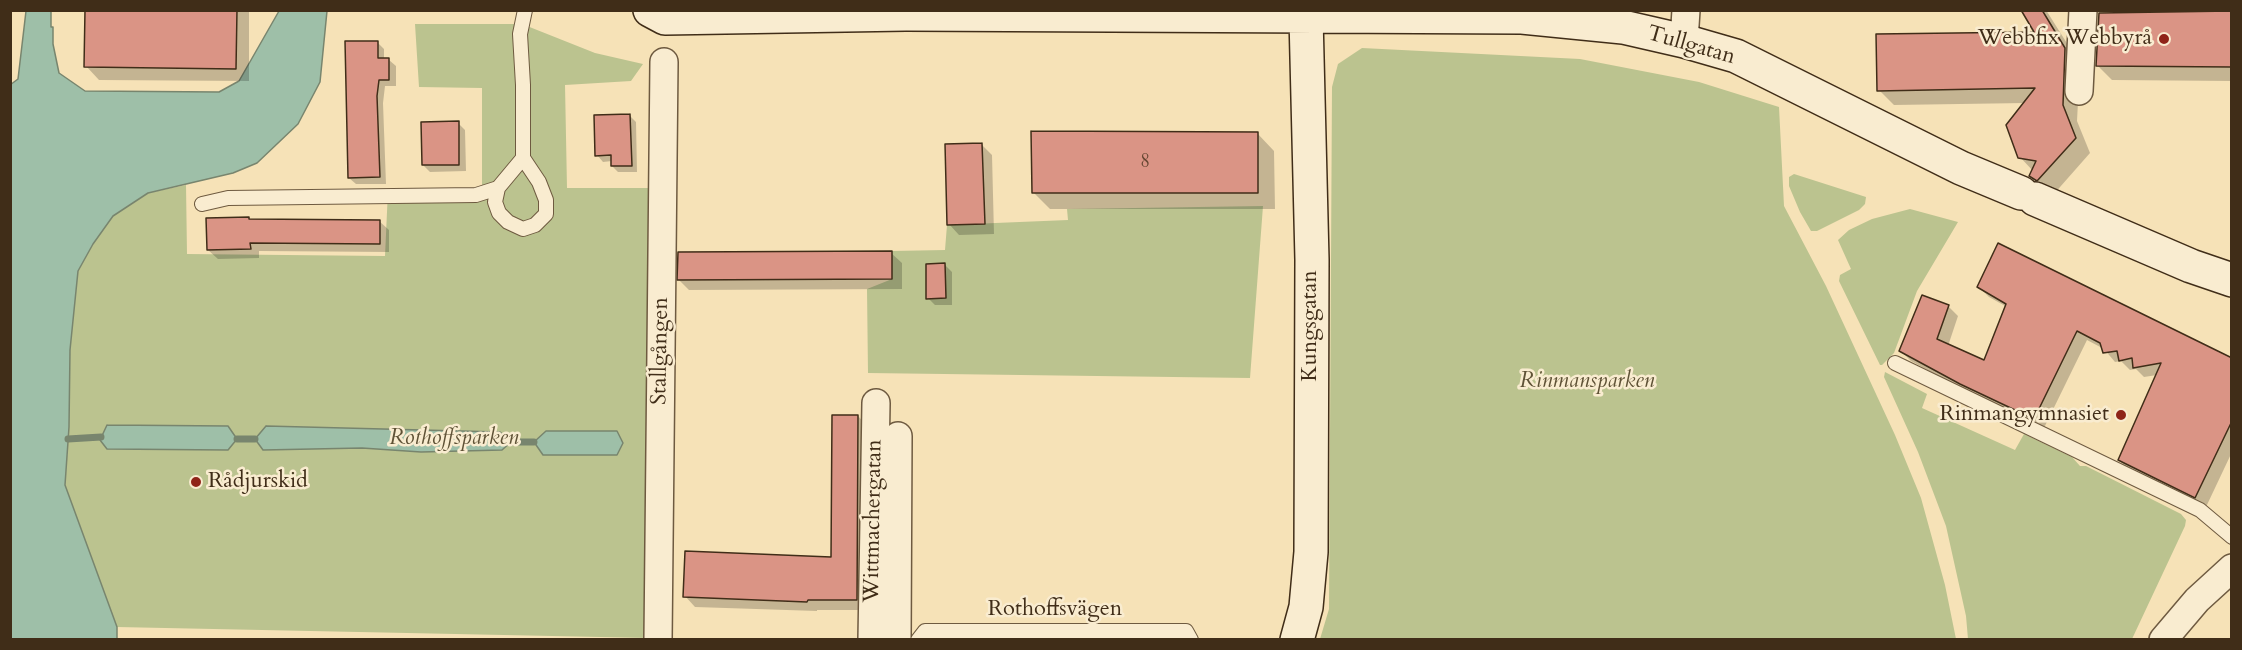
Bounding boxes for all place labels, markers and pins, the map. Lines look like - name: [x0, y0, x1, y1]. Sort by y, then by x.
- place label: Webbfix Webbyrå: [1978, 26, 2152, 52]
- marker: Webbfix Webbyrå: [2157, 32, 2171, 46]
- place label: Rinmangymnasiet: [1939, 402, 2109, 428]
- marker: Rinmangymnasiet: [2114, 408, 2128, 422]
- place label: Rådjurskid: [208, 469, 308, 495]
- marker: Rådjurskid: [189, 475, 203, 489]

